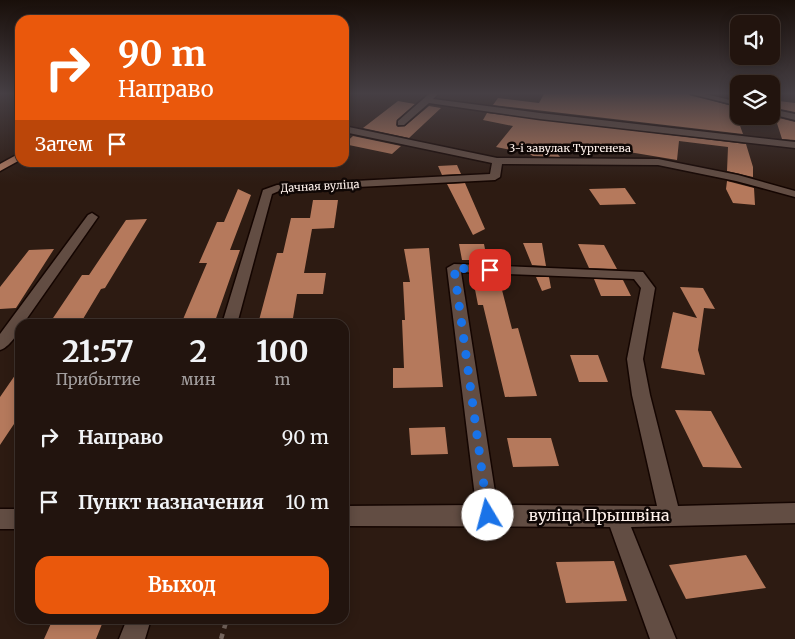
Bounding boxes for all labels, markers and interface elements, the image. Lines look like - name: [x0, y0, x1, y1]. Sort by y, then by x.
- map controls: [730, 15, 780, 125]
- button: sound: [730, 15, 780, 65]
- text: 90 m: [118, 32, 206, 76]
- icon: right: [35, 35, 100, 100]
- text: Направо: [118, 75, 214, 103]
- button: layers: [730, 75, 780, 125]
- icon: arrive: [103, 130, 131, 158]
- text: Затем: [35, 132, 93, 156]
- street label: 3-і завулак Тургенева: [509, 141, 631, 155]
- street label: Дачная вуліца: [280, 177, 360, 195]
- pin: [469, 249, 511, 291]
- icon: arrive: [476, 256, 504, 284]
- text: 21:57: [62, 332, 134, 370]
- text: 2: [189, 332, 207, 370]
- text: 100: [256, 332, 309, 370]
- text: Прибытие: [55, 369, 140, 389]
- text: мин: [181, 369, 216, 389]
- text: m: [274, 369, 290, 389]
- icon: right: [35, 423, 63, 451]
- text: Направо: [78, 425, 163, 449]
- text: 90 m: [282, 425, 329, 449]
- icon: arrive: [35, 488, 63, 516]
- position arrow: [461, 488, 513, 540]
- text: Пункт назначения: [78, 490, 264, 514]
- text: 10 m: [286, 490, 329, 514]
- street label: вуліца Прышвіна: [528, 505, 670, 525]
- button: Выход: [35, 556, 329, 614]

